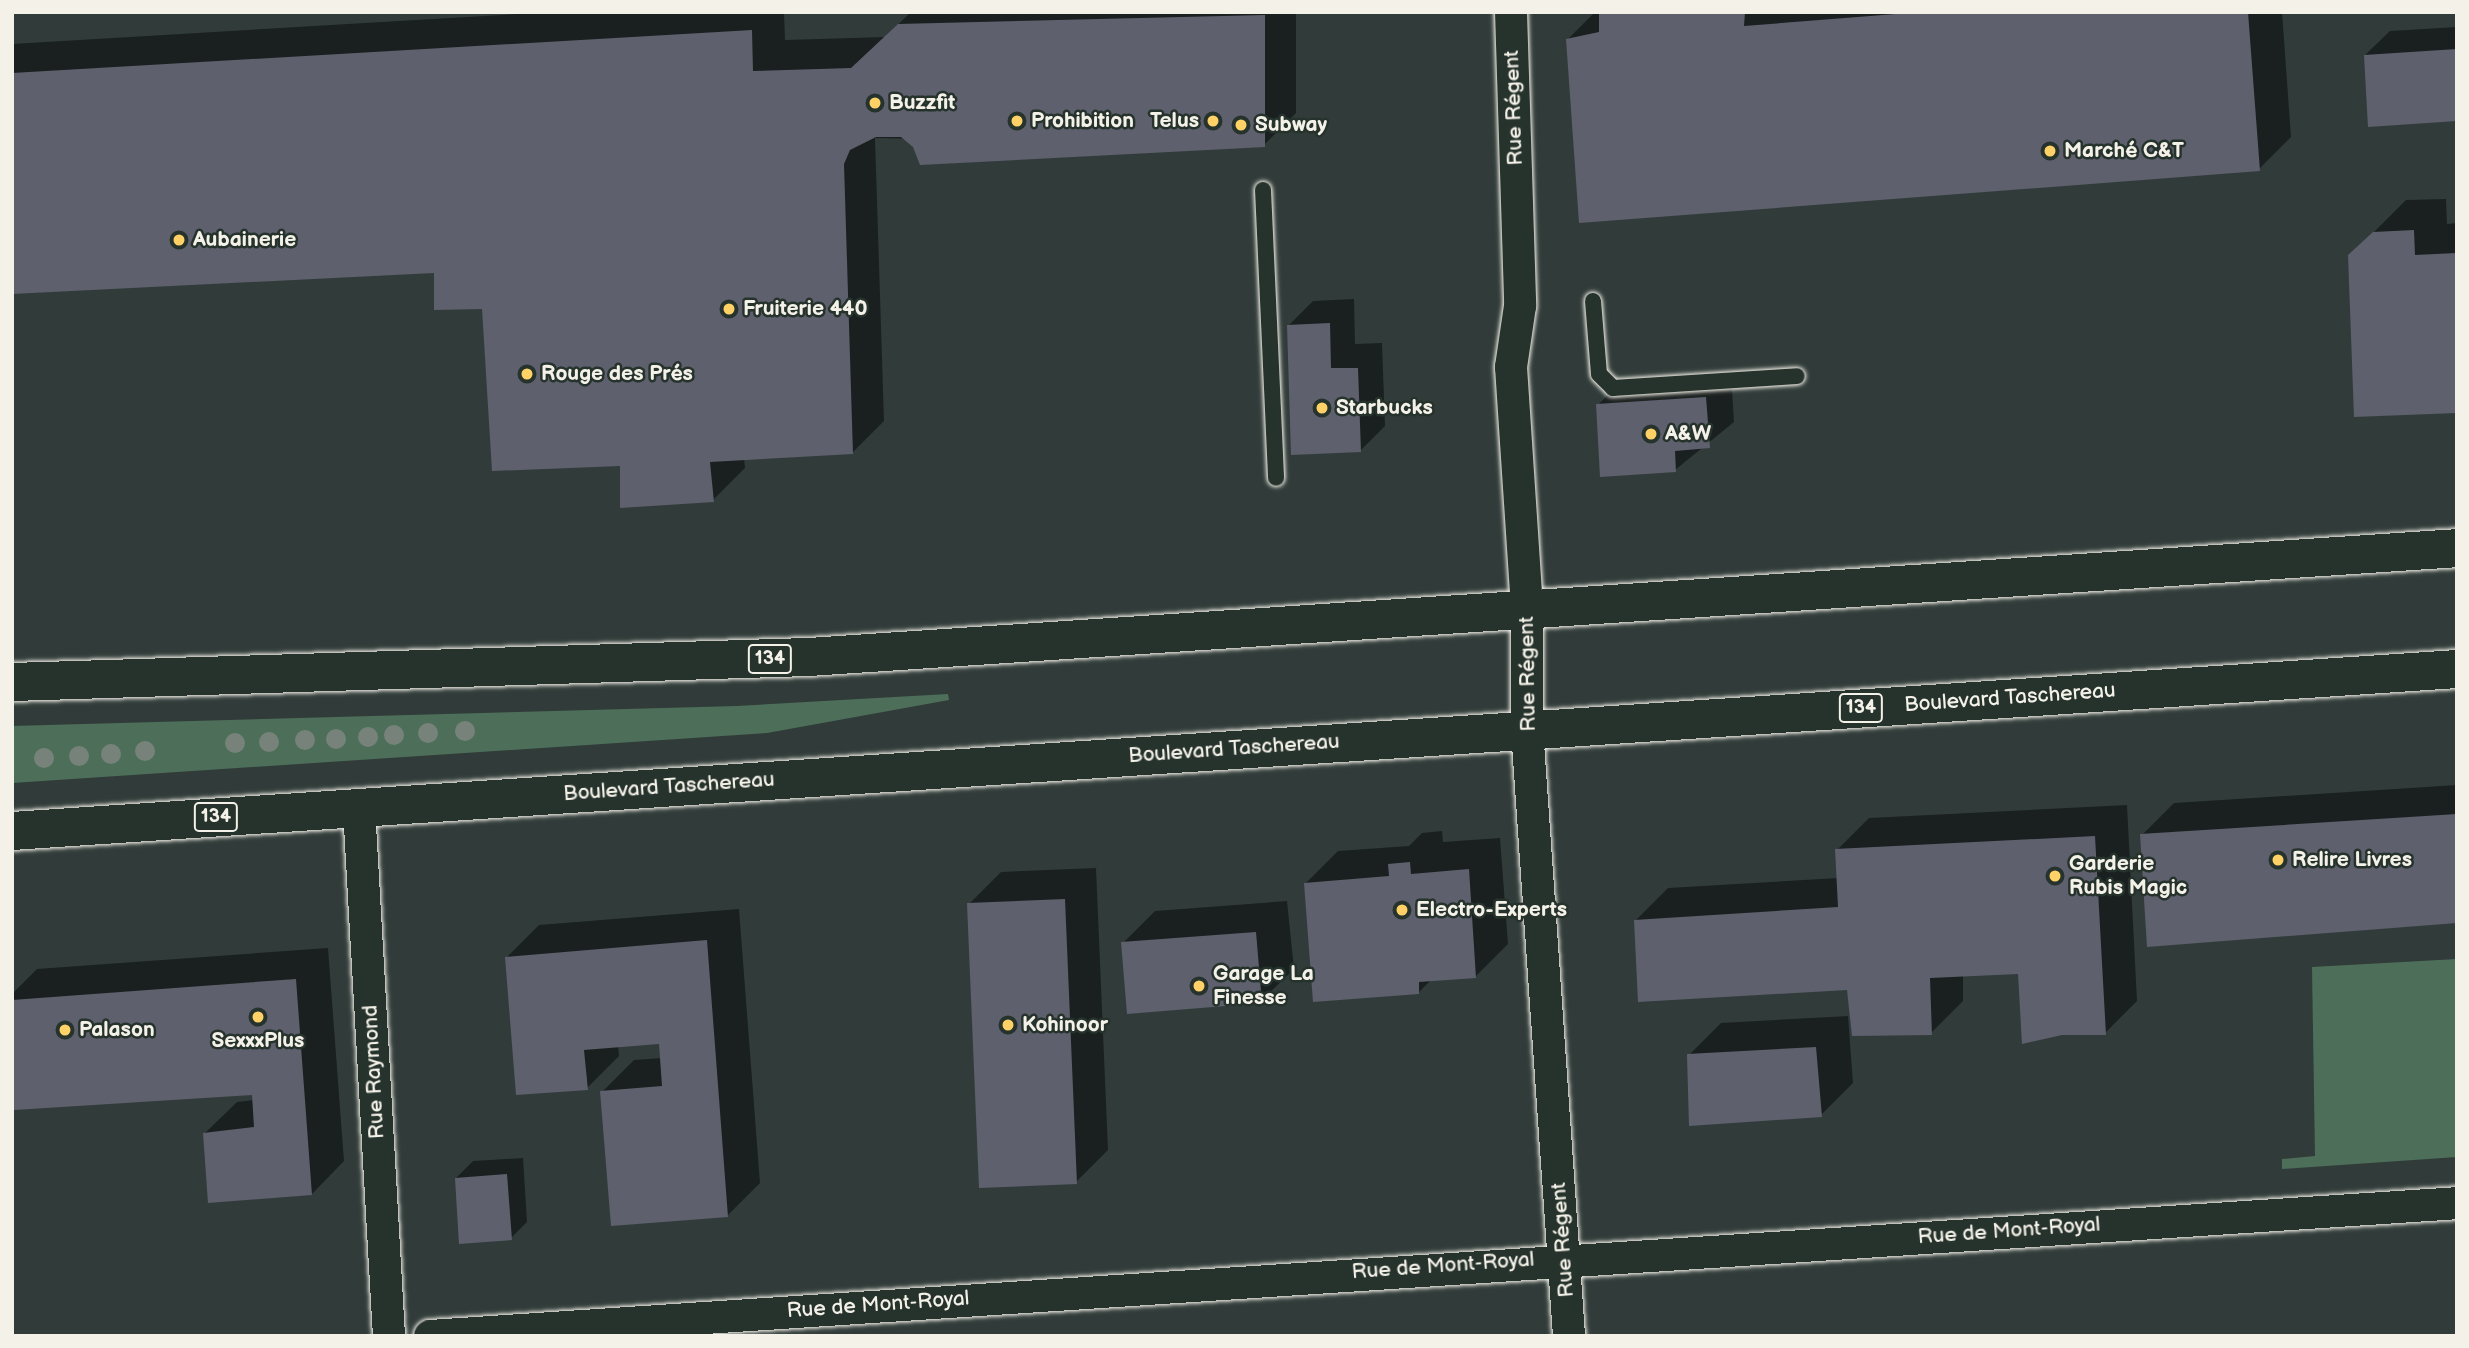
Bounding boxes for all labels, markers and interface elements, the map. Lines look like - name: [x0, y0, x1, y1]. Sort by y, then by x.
- street label: Rue Régent: [1499, 50, 1529, 166]
- place label: Buzzfit: [889, 90, 955, 116]
- marker: Buzzfit: [867, 95, 883, 111]
- place label: Prohibition: [1031, 108, 1134, 134]
- place label: Telus: [1150, 108, 1199, 134]
- place label: Subway: [1255, 112, 1327, 138]
- marker: Prohibition: [1009, 113, 1025, 129]
- marker: Telus: [1205, 113, 1221, 129]
- marker: Subway: [1233, 117, 1249, 133]
- place label: Marché C&T: [2064, 138, 2184, 164]
- marker: Marché C&T: [2042, 143, 2058, 159]
- place label: Aubainerie: [193, 227, 296, 253]
- marker: Aubainerie: [171, 232, 187, 248]
- place label: Fruiterie 440: [743, 296, 868, 322]
- marker: Fruiterie 440: [721, 301, 737, 317]
- place label: Rouge des Prés: [541, 361, 693, 387]
- marker: Rouge des Prés: [519, 366, 535, 382]
- place label: Starbucks: [1336, 395, 1433, 421]
- marker: Starbucks: [1314, 400, 1330, 416]
- place label: A&W: [1665, 421, 1711, 447]
- marker: A&W: [1643, 426, 1659, 442]
- street label: Rue Régent: [1514, 616, 1542, 732]
- road number: 134: [747, 644, 793, 674]
- street label: Boulevard Taschereau: [1903, 678, 2117, 718]
- road number: 134: [1838, 692, 1884, 723]
- street label: Boulevard Taschereau: [1127, 729, 1341, 769]
- street label: Boulevard Taschereau: [562, 767, 776, 807]
- road number: 134: [193, 802, 239, 832]
- place label: Relire Livres: [2292, 847, 2412, 873]
- place label: Garderie Rubis Magic: [2069, 851, 2187, 901]
- marker: Relire Livres: [2270, 852, 2286, 868]
- marker: Garderie Rubis Magic: [2047, 868, 2063, 884]
- place label: Electro-Experts: [1416, 897, 1567, 923]
- marker: Electro-Experts: [1394, 902, 1410, 918]
- place label: Garage La Finesse: [1213, 961, 1314, 1011]
- marker: Garage La Finesse: [1191, 978, 1207, 994]
- street label: Rue Raymond: [358, 1004, 390, 1140]
- marker: SexxxPlus: [250, 1009, 266, 1025]
- place label: Kohinoor: [1022, 1012, 1108, 1038]
- place label: Palason: [79, 1017, 155, 1043]
- marker: Kohinoor: [1000, 1017, 1016, 1033]
- marker: Palason: [57, 1022, 73, 1038]
- place label: SexxxPlus: [212, 1028, 304, 1054]
- street label: Rue Régent: [1546, 1182, 1580, 1298]
- street label: Rue de Mont-Royal: [1917, 1212, 2101, 1250]
- street label: Rue de Mont-Royal: [1351, 1247, 1535, 1285]
- street label: Rue de Mont-Royal: [786, 1286, 970, 1324]

